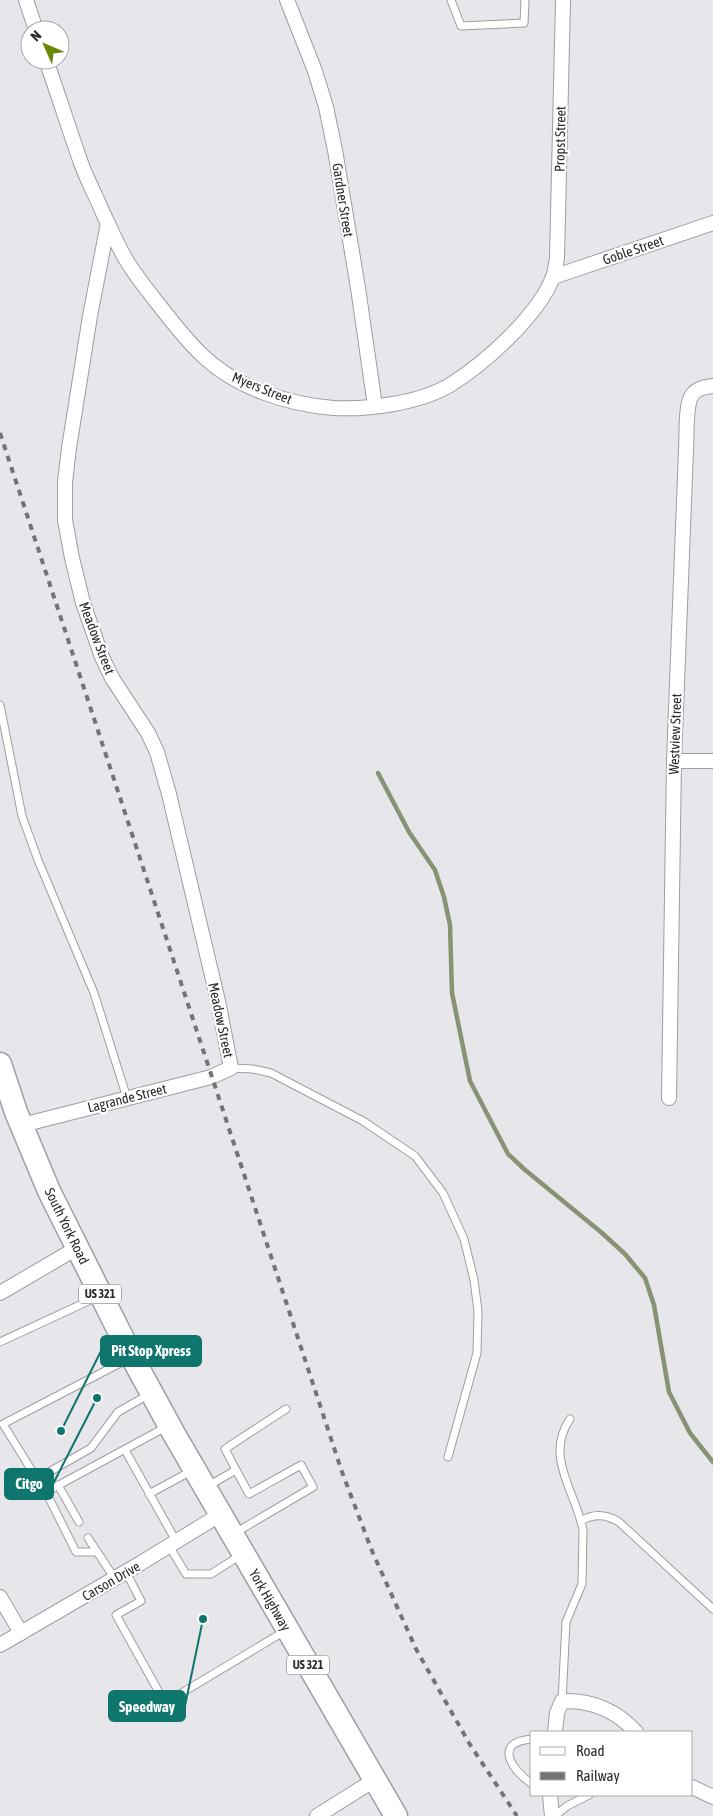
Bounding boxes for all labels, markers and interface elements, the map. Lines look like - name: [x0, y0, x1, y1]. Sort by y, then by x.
- north arrow: [20, 20, 70, 70]
- text: N: [27, 27, 44, 44]
- street label: Propst Street: [551, 106, 569, 172]
- street label: Gardner Street: [329, 162, 357, 238]
- street label: Goble Street: [601, 232, 665, 268]
- street label: Myers Street: [230, 369, 294, 407]
- street label: Meadow Street: [76, 600, 118, 676]
- street label: Westview Street: [666, 693, 684, 775]
- street label: Meadow Street: [205, 981, 237, 1059]
- street label: Lagrande Street: [86, 1080, 168, 1116]
- street label: South York Road: [42, 1185, 92, 1267]
- road number: US 321: [79, 1285, 121, 1304]
- callout: Pit Stop Xpress: [101, 1336, 201, 1366]
- text: Pit Stop Xpress: [111, 1342, 191, 1359]
- callout: Citgo: [5, 1469, 53, 1499]
- text: Citgo: [15, 1475, 43, 1492]
- street label: Carson Drive: [79, 1558, 143, 1604]
- street label: York Highway: [246, 1566, 294, 1634]
- road number: US 321: [287, 1656, 329, 1674]
- callout: Speedway: [109, 1691, 185, 1721]
- text: Speedway: [119, 1698, 176, 1715]
- legend: [530, 1731, 693, 1796]
- text: Road: [576, 1742, 605, 1759]
- text: Railway: [576, 1767, 620, 1784]

